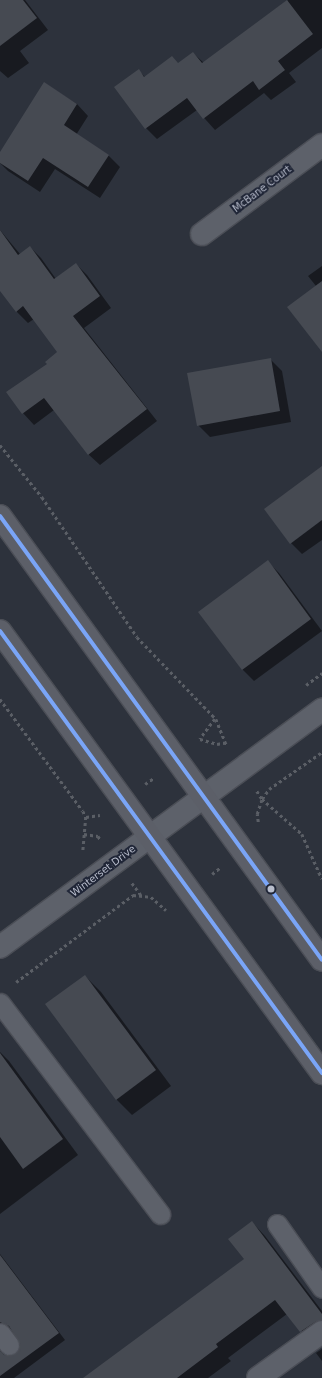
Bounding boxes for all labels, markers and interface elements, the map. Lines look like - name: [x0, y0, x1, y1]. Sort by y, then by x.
- street label: McBane Court: [230, 163, 294, 215]
- street label: Winterset Drive: [68, 843, 138, 899]
- unlabelled marker: [266, 884, 276, 894]

